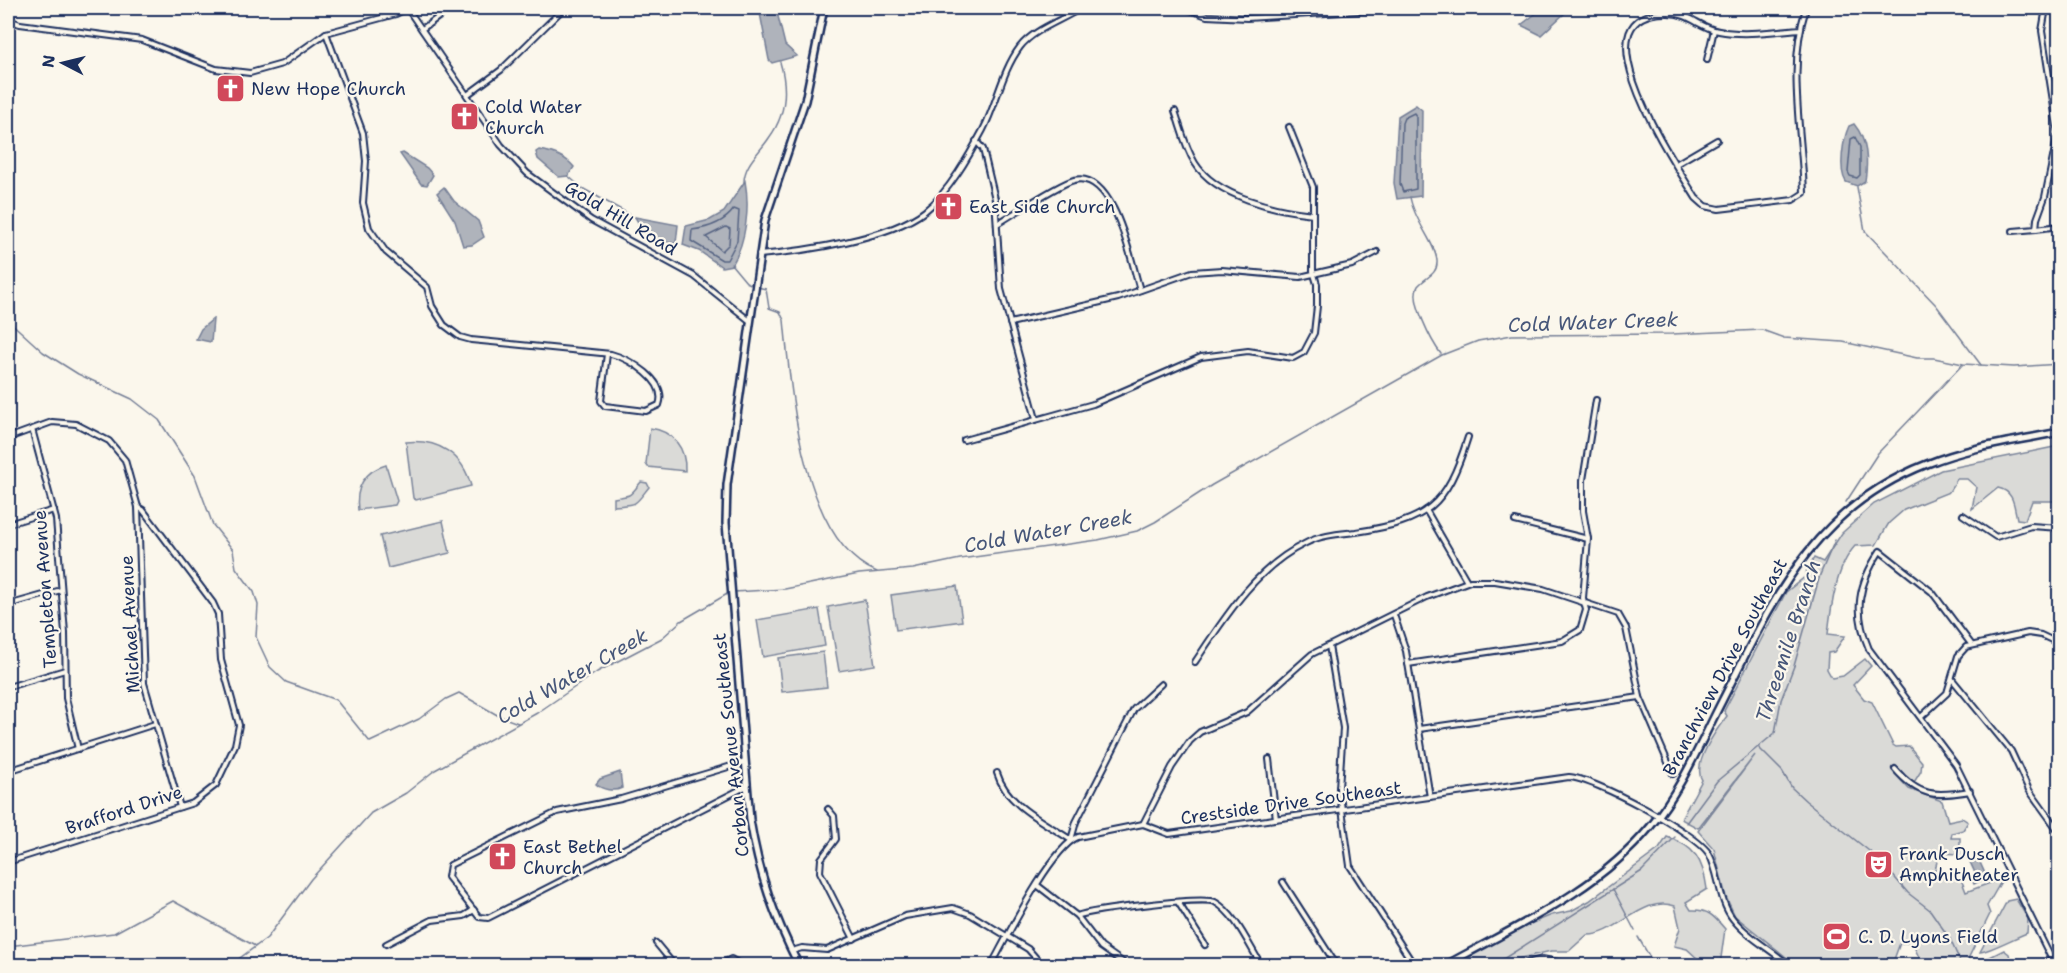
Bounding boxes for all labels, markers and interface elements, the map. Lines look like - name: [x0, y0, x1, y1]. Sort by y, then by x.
- north arrow: [33, 33, 93, 93]
- text: N: [37, 54, 60, 69]
- church icon: New Hope Church: [214, 73, 246, 105]
- place label: New Hope Church: [251, 77, 406, 101]
- place label: Cold Water Church: [485, 95, 582, 140]
- church icon: Cold Water Church: [448, 101, 480, 133]
- street label: Gold Hill Road: [560, 175, 682, 261]
- church icon: East Side Church: [932, 191, 964, 223]
- place label: East Side Church: [969, 195, 1116, 219]
- water label: Cold Water Creek: [1507, 306, 1679, 338]
- water label: Cold Water Creek: [962, 503, 1135, 559]
- street label: Templeton Avenue: [28, 509, 62, 669]
- street label: Michael Avenue: [114, 554, 146, 694]
- street label: Branchview Drive Southeast: [1657, 554, 1793, 780]
- water label: Threemile Branch: [1749, 556, 1827, 726]
- water label: Cold Water Creek: [492, 622, 653, 730]
- street label: Corban Avenue Southeast: [707, 632, 755, 858]
- street label: Crestside Drive Southeast: [1179, 776, 1403, 830]
- street label: Brafford Drive: [62, 780, 186, 840]
- place label: East Bethel Church: [523, 835, 623, 880]
- church icon: East Bethel Church: [486, 841, 518, 873]
- place label: Frank Dusch Amphitheater: [1899, 842, 2019, 887]
- theatre icon: Frank Dusch Amphitheater: [1862, 848, 1894, 880]
- sports icon: C. D. Lyons Field: [1821, 921, 1853, 953]
- place label: C. D. Lyons Field: [1858, 925, 1998, 949]

